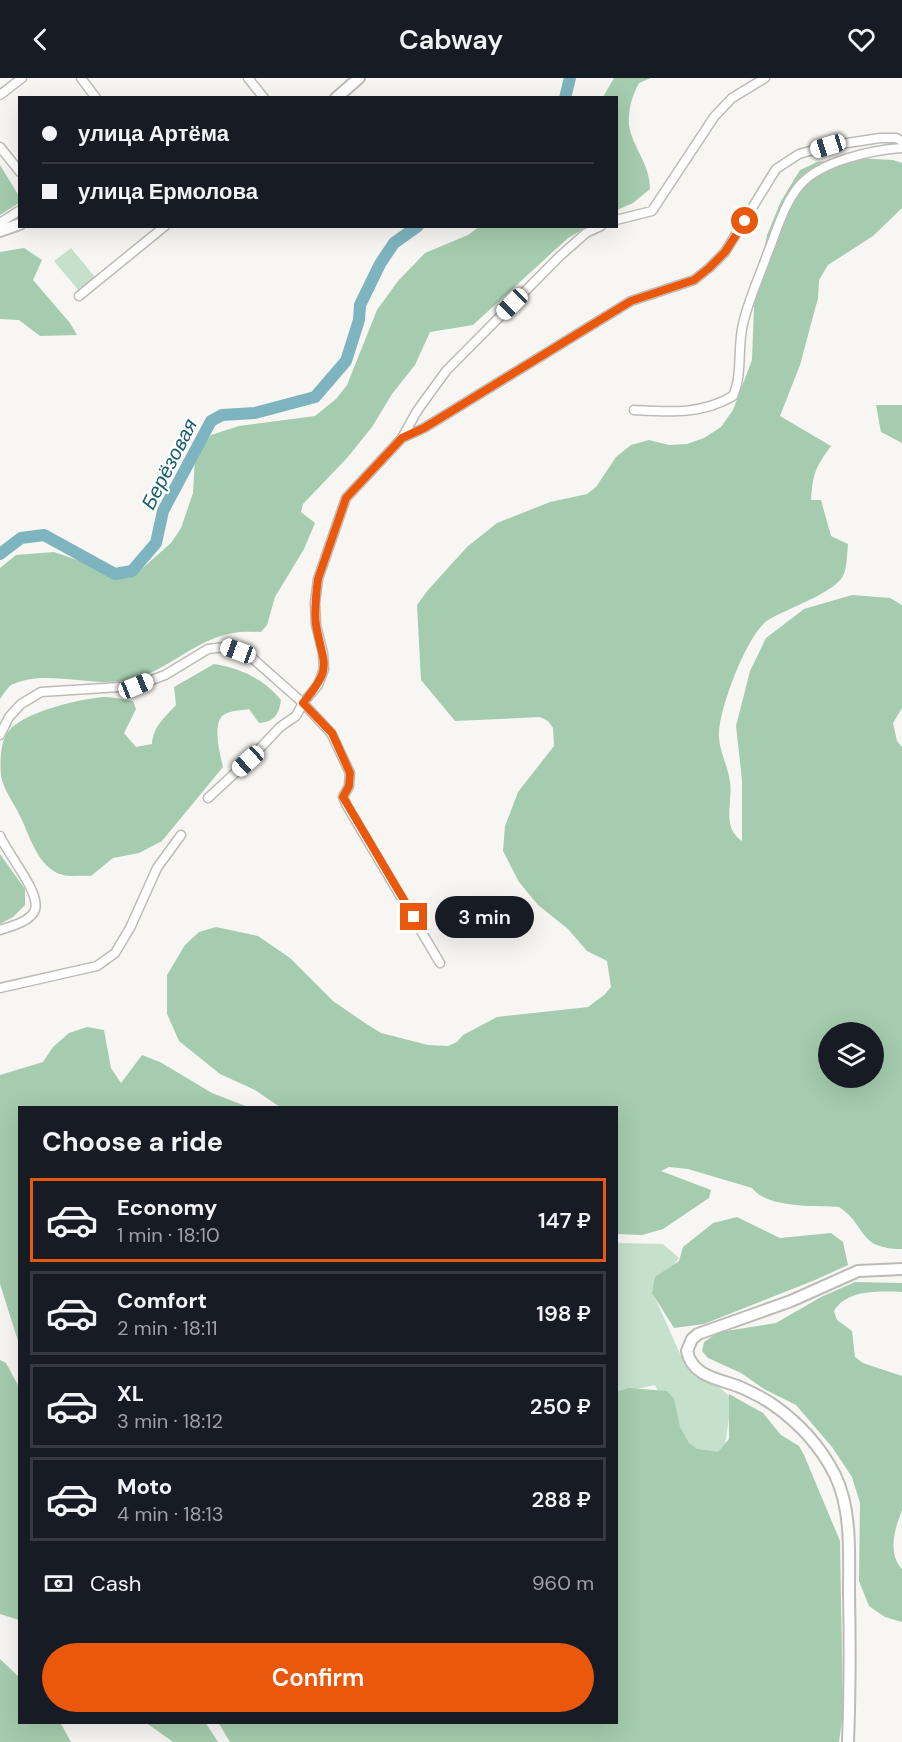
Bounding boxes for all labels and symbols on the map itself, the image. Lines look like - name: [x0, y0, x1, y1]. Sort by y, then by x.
- car: [808, 132, 848, 160]
- route start: [731, 207, 758, 234]
- car: [493, 285, 531, 323]
- water label: Берёзовая: [135, 414, 203, 514]
- car: [218, 636, 258, 666]
- car: [116, 671, 156, 701]
- car: [229, 742, 267, 780]
- callout: 3 min: [435, 896, 534, 938]
- route end: [400, 903, 427, 930]

